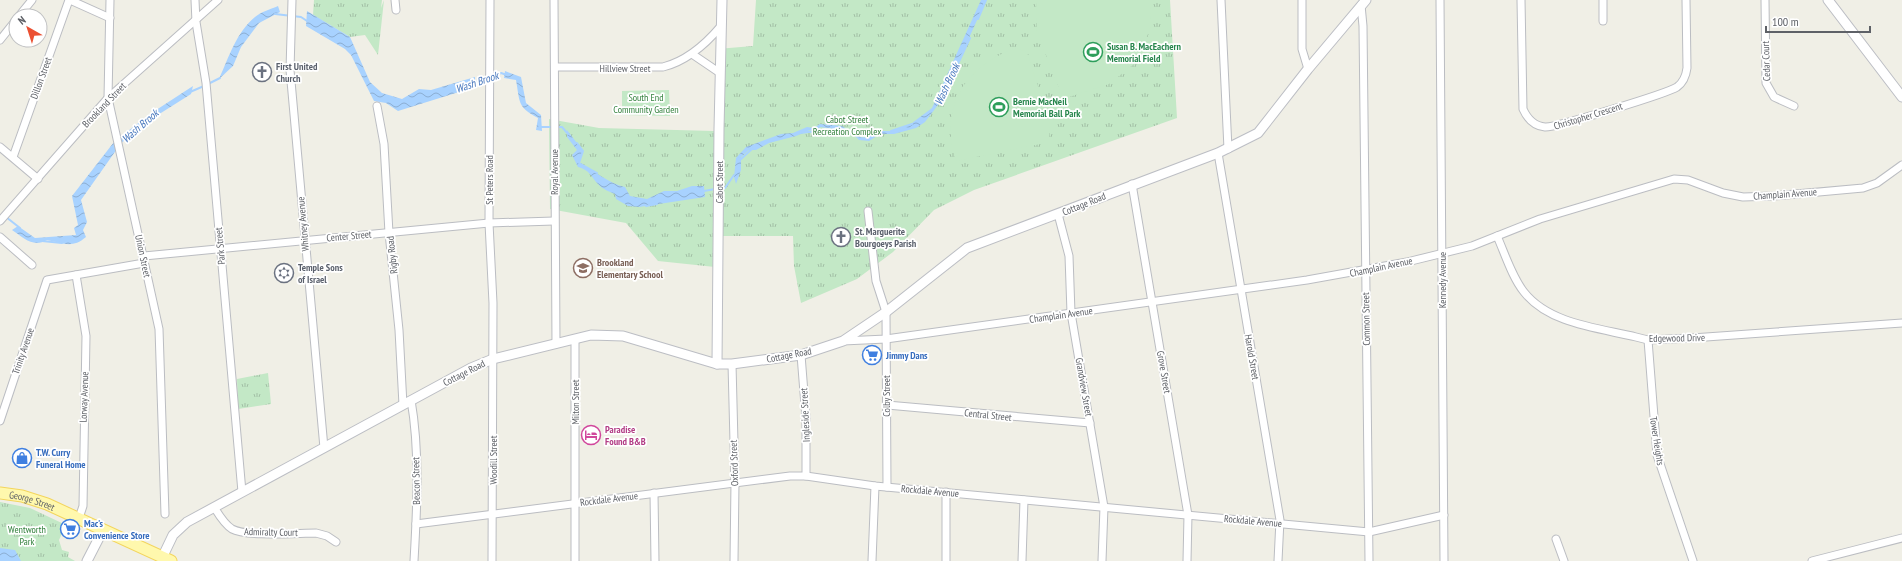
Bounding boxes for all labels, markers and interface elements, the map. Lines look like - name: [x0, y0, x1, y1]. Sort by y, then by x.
- north arrow: [8, 8, 48, 48]
- scale bar: [1766, 8, 1870, 34]
- text: N: [15, 13, 28, 28]
- text: 100 m: [1772, 14, 1799, 29]
- place label: Susan B. MacEachern Memorial Field: [1107, 40, 1181, 65]
- street label: Cedar Court: [1759, 40, 1773, 81]
- sports icon: Susan B. MacEachern Memorial Field: [1082, 41, 1104, 63]
- street label: Dillon Street: [27, 55, 55, 101]
- water label: Wash Brook: [931, 59, 963, 107]
- place label: First United Church: [276, 60, 318, 85]
- church icon: First United Church: [251, 61, 273, 83]
- street label: Hillview Street: [600, 62, 651, 75]
- water label: Wash Brook: [454, 68, 502, 96]
- street label: Brookland Street: [79, 80, 129, 130]
- park label: South End Community Garden: [613, 91, 679, 116]
- place label: Bernie MacNeil Memorial Ball Park: [1013, 95, 1081, 120]
- sports icon: Bernie MacNeil Memorial Ball Park: [988, 96, 1010, 118]
- street label: Christopher Crescent: [1552, 99, 1624, 133]
- water label: Wash Brook: [119, 105, 163, 146]
- park label: Cabot Street Recreation Complex: [813, 113, 881, 138]
- street label: Royal Avenue: [548, 149, 561, 195]
- street label: St Peters Road: [483, 155, 496, 205]
- street label: Cabot Street: [713, 160, 726, 203]
- street label: Champlain Avenue: [1753, 185, 1817, 203]
- street label: Cottage Road: [1060, 189, 1108, 219]
- street label: Whitney Avenue: [294, 196, 312, 252]
- place label: St. Marguerite Bourgoeys Parish: [855, 225, 917, 250]
- church icon: St. Marguerite Bourgoeys Parish: [830, 226, 852, 248]
- street label: Park Street: [212, 227, 228, 265]
- street label: Center Street: [326, 228, 372, 244]
- street label: Union Street: [132, 233, 154, 279]
- street label: Rigby Road: [384, 235, 400, 275]
- street label: Kennedy Avenue: [1436, 252, 1449, 308]
- street label: Champlain Avenue: [1348, 254, 1414, 280]
- place label: Brookland Elementary School: [597, 256, 663, 281]
- school or university icon: Brookland Elementary School: [572, 257, 594, 279]
- place label: Temple Sons of Israel: [298, 261, 343, 286]
- synagogue icon: Temple Sons of Israel: [273, 262, 295, 284]
- street label: Common Street: [1359, 292, 1373, 346]
- street label: Champlain Avenue: [1028, 304, 1094, 326]
- street label: Trinity Avenue: [9, 326, 37, 376]
- street label: Edgewood Drive: [1649, 331, 1705, 345]
- street label: Harold Street: [1242, 333, 1262, 381]
- street label: Cottage Road: [765, 344, 813, 366]
- supermarket icon: Jimmy Dans: [861, 344, 883, 366]
- place label: Jimmy Dans: [885, 349, 928, 362]
- street label: Grove Street: [1154, 350, 1174, 394]
- street label: Cottage Road: [441, 357, 487, 389]
- street label: Grandview Street: [1072, 357, 1096, 417]
- street label: Lorway Avenue: [77, 371, 91, 423]
- street label: Colby Street: [880, 375, 893, 417]
- street label: Milton Street: [569, 379, 582, 425]
- street label: Ingleside Street: [797, 387, 813, 442]
- street label: Central Street: [964, 406, 1013, 424]
- street label: Tower Heights: [1647, 416, 1667, 467]
- place label: Paradise Found B&B: [605, 423, 646, 448]
- hotel icon: Paradise Found B&B: [580, 424, 602, 446]
- street label: Woodill Street: [487, 435, 500, 484]
- street label: Oxford Street: [727, 440, 741, 486]
- place label: T.W. Curry Funeral Home: [36, 446, 86, 471]
- shop icon: T.W. Curry Funeral Home: [11, 447, 33, 469]
- street label: Beacon Street: [409, 457, 423, 505]
- street label: Rockdale Avenue: [900, 482, 960, 500]
- street label: George Street: [8, 488, 57, 513]
- street label: Rockdale Avenue: [579, 489, 639, 509]
- street label: Rockdale Avenue: [1223, 512, 1283, 530]
- place label: Mac's Convenience Store: [84, 517, 150, 542]
- supermarket icon: Mac's Convenience Store: [59, 518, 81, 540]
- park label: Wentworth Park: [8, 523, 46, 548]
- street label: Admiralty Court: [244, 525, 298, 539]

